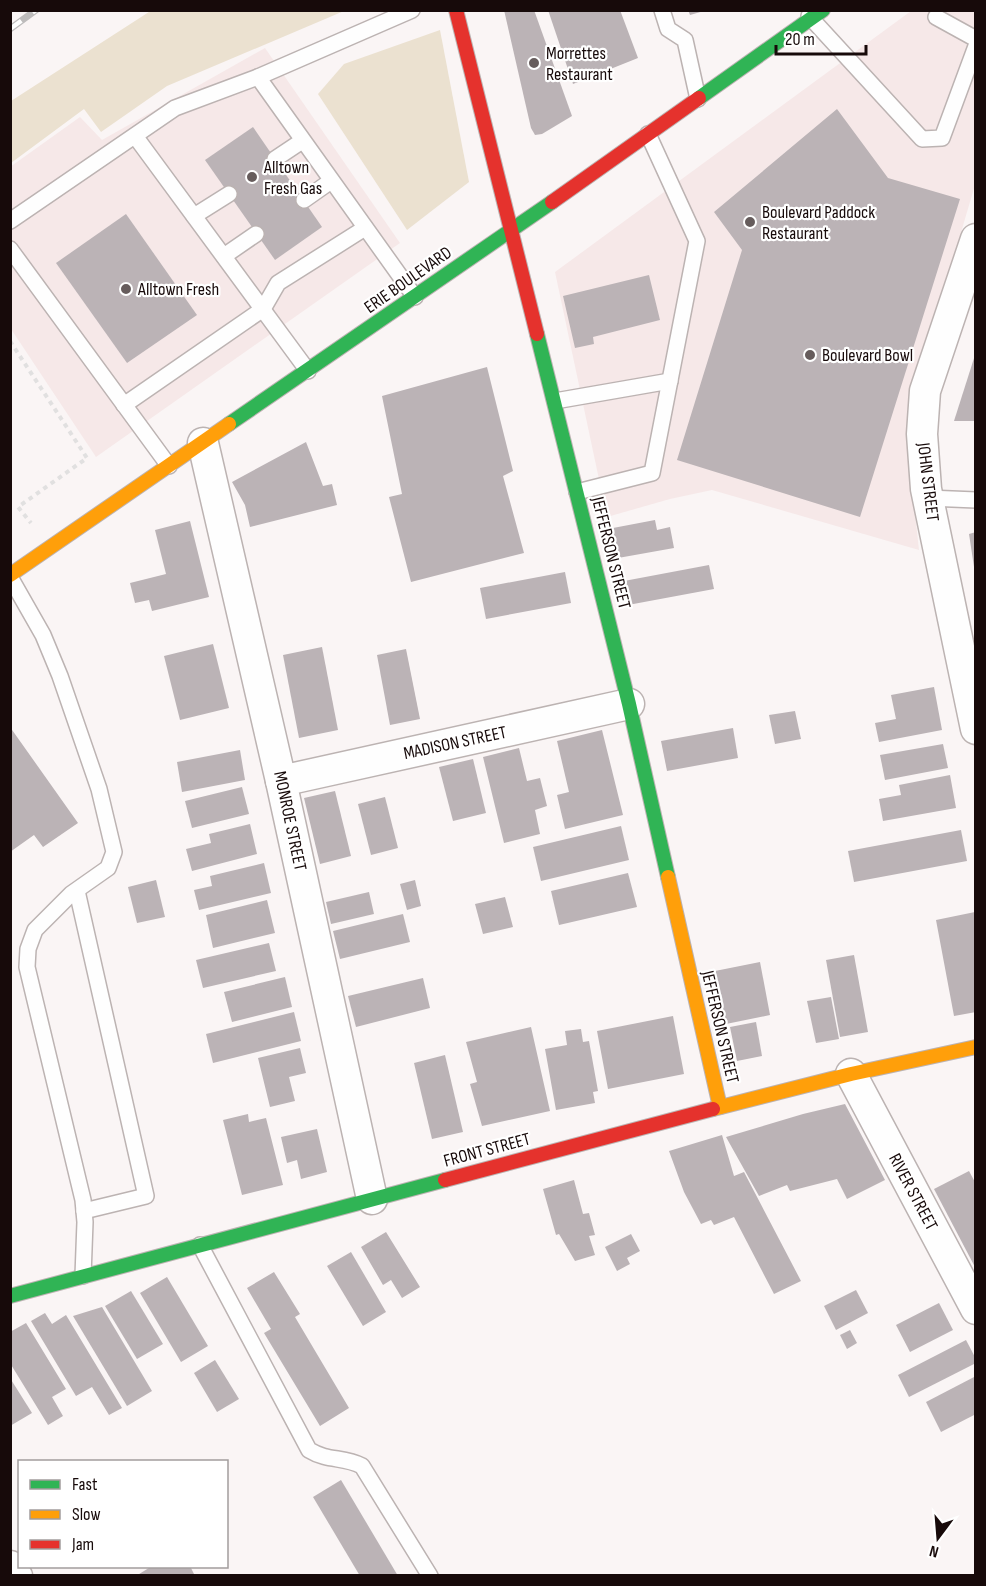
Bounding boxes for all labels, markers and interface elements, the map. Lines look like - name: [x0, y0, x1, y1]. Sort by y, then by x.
- scale bar: [776, 18, 866, 56]
- text: 20 m: [785, 29, 815, 50]
- place label: Morrettes Restaurant: [546, 43, 613, 85]
- marker: Morrettes Restaurant: [527, 56, 541, 70]
- place label: Alltown Fresh Gas: [263, 157, 322, 199]
- marker: Alltown Fresh Gas: [245, 170, 259, 184]
- place label: Boulevard Paddock Restaurant: [762, 202, 875, 244]
- marker: Boulevard Paddock Restaurant: [743, 215, 757, 229]
- street label: ERIE BOULEVARD: [360, 242, 456, 318]
- place label: Alltown Fresh: [137, 279, 219, 300]
- marker: Alltown Fresh: [119, 282, 133, 296]
- place label: Boulevard Bowl: [822, 345, 913, 366]
- marker: Boulevard Bowl: [803, 348, 817, 362]
- street label: JOHN STREET: [913, 440, 943, 523]
- street label: JEFFERSON STREET: [587, 494, 635, 611]
- street label: MADISON STREET: [402, 722, 508, 764]
- street label: MONROE STREET: [269, 769, 311, 873]
- street label: JEFFERSON STREET: [697, 968, 743, 1085]
- street label: FRONT STREET: [441, 1128, 533, 1172]
- street label: RIVER STREET: [884, 1150, 942, 1234]
- legend: [18, 1460, 228, 1568]
- text: Fast: [72, 1474, 98, 1495]
- text: Slow: [72, 1504, 101, 1525]
- north arrow: [908, 1508, 968, 1568]
- text: Jam: [71, 1534, 94, 1555]
- text: N: [928, 1541, 941, 1561]

